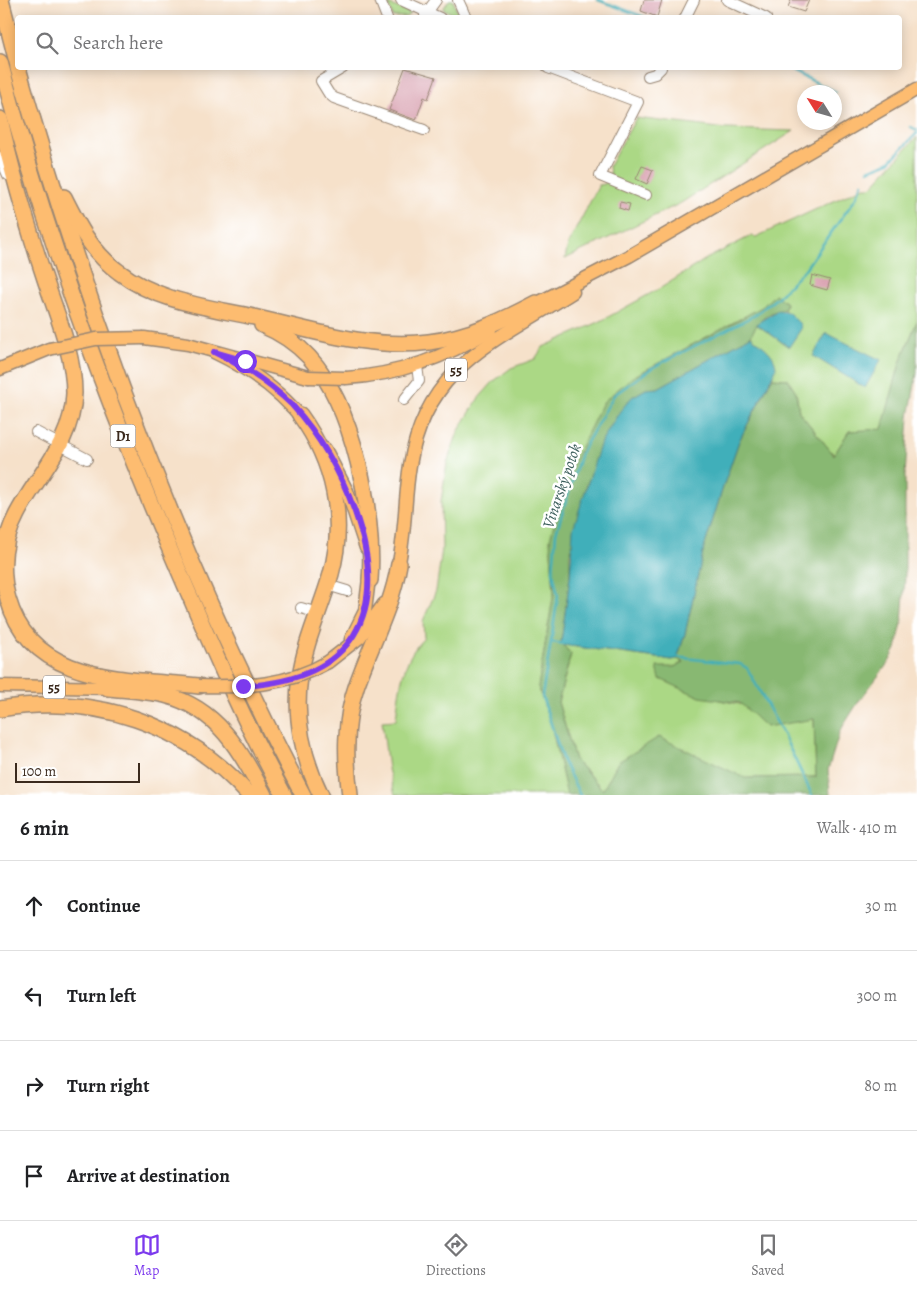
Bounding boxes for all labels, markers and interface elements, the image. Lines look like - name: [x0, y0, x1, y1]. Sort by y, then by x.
- search box: [15, 15, 902, 70]
- icon: search: [33, 29, 61, 57]
- text: Search here: [73, 30, 163, 56]
- north arrow: [797, 85, 842, 130]
- route start: [234, 350, 257, 373]
- road number: 55: [445, 358, 467, 382]
- road number: D1: [110, 424, 136, 448]
- water label: Vinarský potok: [537, 441, 587, 531]
- route end: [232, 675, 255, 698]
- road number: 55: [43, 676, 65, 699]
- scale bar: [15, 760, 140, 783]
- text: 100 m: [22, 762, 56, 781]
- text: 6 min: [20, 814, 69, 842]
- text: Walk · 410 m: [817, 817, 897, 839]
- icon: ahead: [20, 892, 48, 920]
- text: Continue: [67, 893, 141, 919]
- text: 30 m: [865, 895, 897, 917]
- icon: left: [20, 982, 48, 1010]
- text: Turn left: [67, 983, 136, 1009]
- text: 300 m: [857, 985, 897, 1007]
- icon: right: [20, 1072, 48, 1100]
- text: Turn right: [67, 1073, 149, 1099]
- text: 80 m: [864, 1075, 897, 1097]
- icon: arrive: [20, 1162, 48, 1190]
- text: Arrive at destination: [67, 1163, 230, 1189]
- tab: Map: [133, 1231, 161, 1280]
- tab: Directions: [426, 1231, 486, 1280]
- tab: Saved: [751, 1231, 784, 1280]

